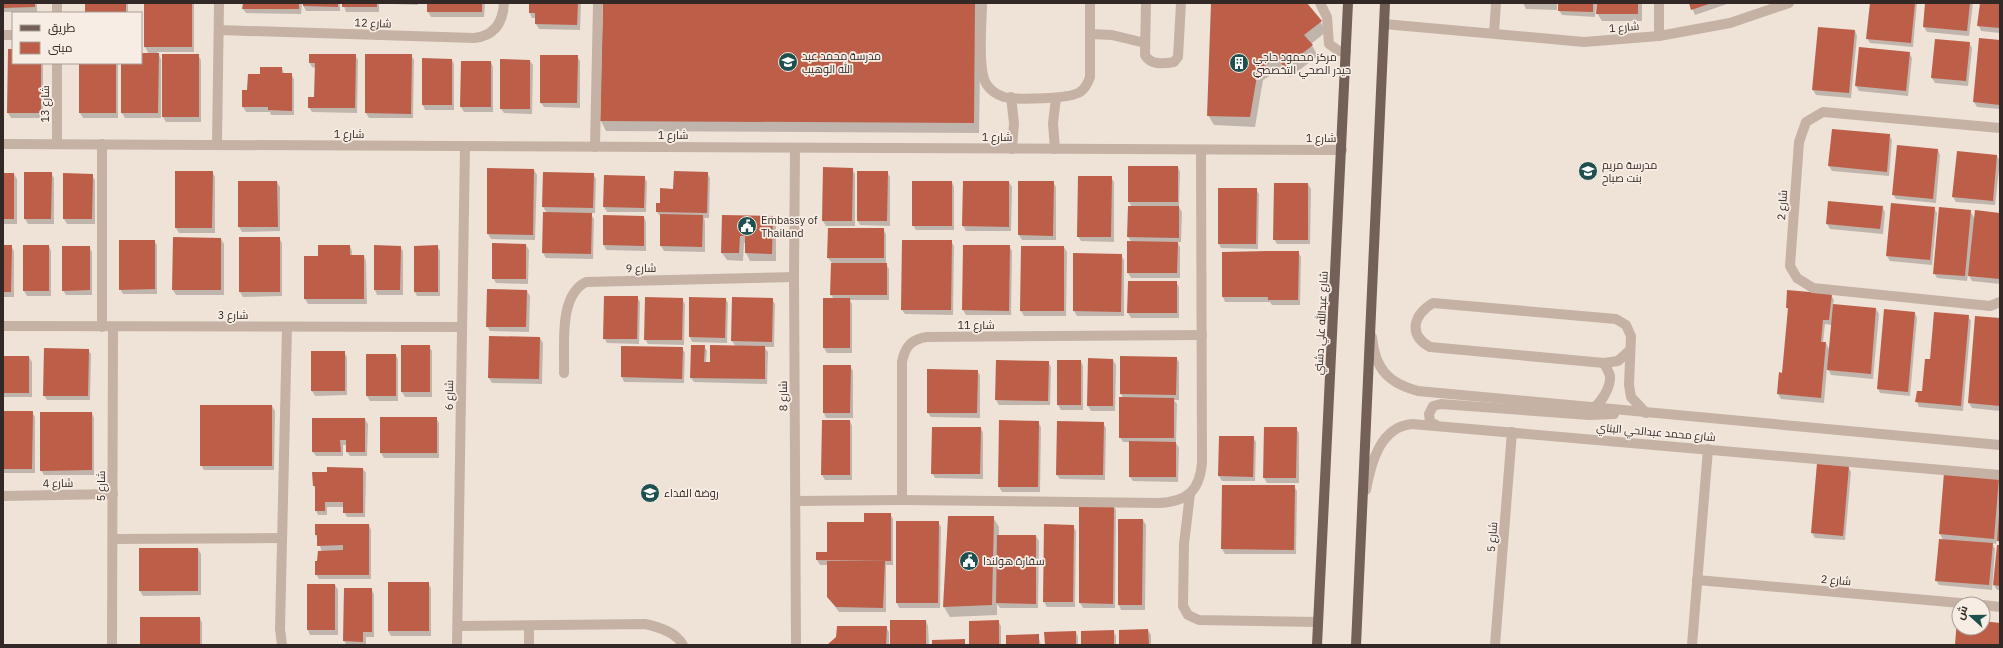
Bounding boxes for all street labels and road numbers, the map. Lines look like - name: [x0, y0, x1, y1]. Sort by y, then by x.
- street label: شارع 12: [354, 15, 392, 32]
- street label: شارع 1: [1608, 19, 1640, 36]
- street label: شارع 13: [38, 85, 53, 123]
- street label: شارع 1: [334, 127, 364, 142]
- street label: شارع 1: [658, 128, 688, 143]
- street label: شارع 1: [982, 130, 1012, 145]
- street label: شارع 1: [1306, 131, 1336, 146]
- street label: شارع 2: [1774, 189, 1791, 221]
- street label: شارع 9: [626, 261, 656, 276]
- street label: شارع عبدالله علي دشتي: [1310, 271, 1333, 375]
- street label: شارع 3: [218, 308, 248, 323]
- street label: شارع 11: [957, 318, 995, 333]
- street label: شارع 6: [442, 380, 457, 410]
- street label: شارع 8: [776, 381, 791, 411]
- street label: شارع محمد عبدالحي البناي: [1596, 420, 1716, 446]
- street label: شارع 5: [94, 471, 109, 501]
- street label: شارع 4: [43, 476, 73, 491]
- street label: شارع 5: [1484, 521, 1501, 553]
- street label: شارع 2: [1820, 572, 1852, 589]

